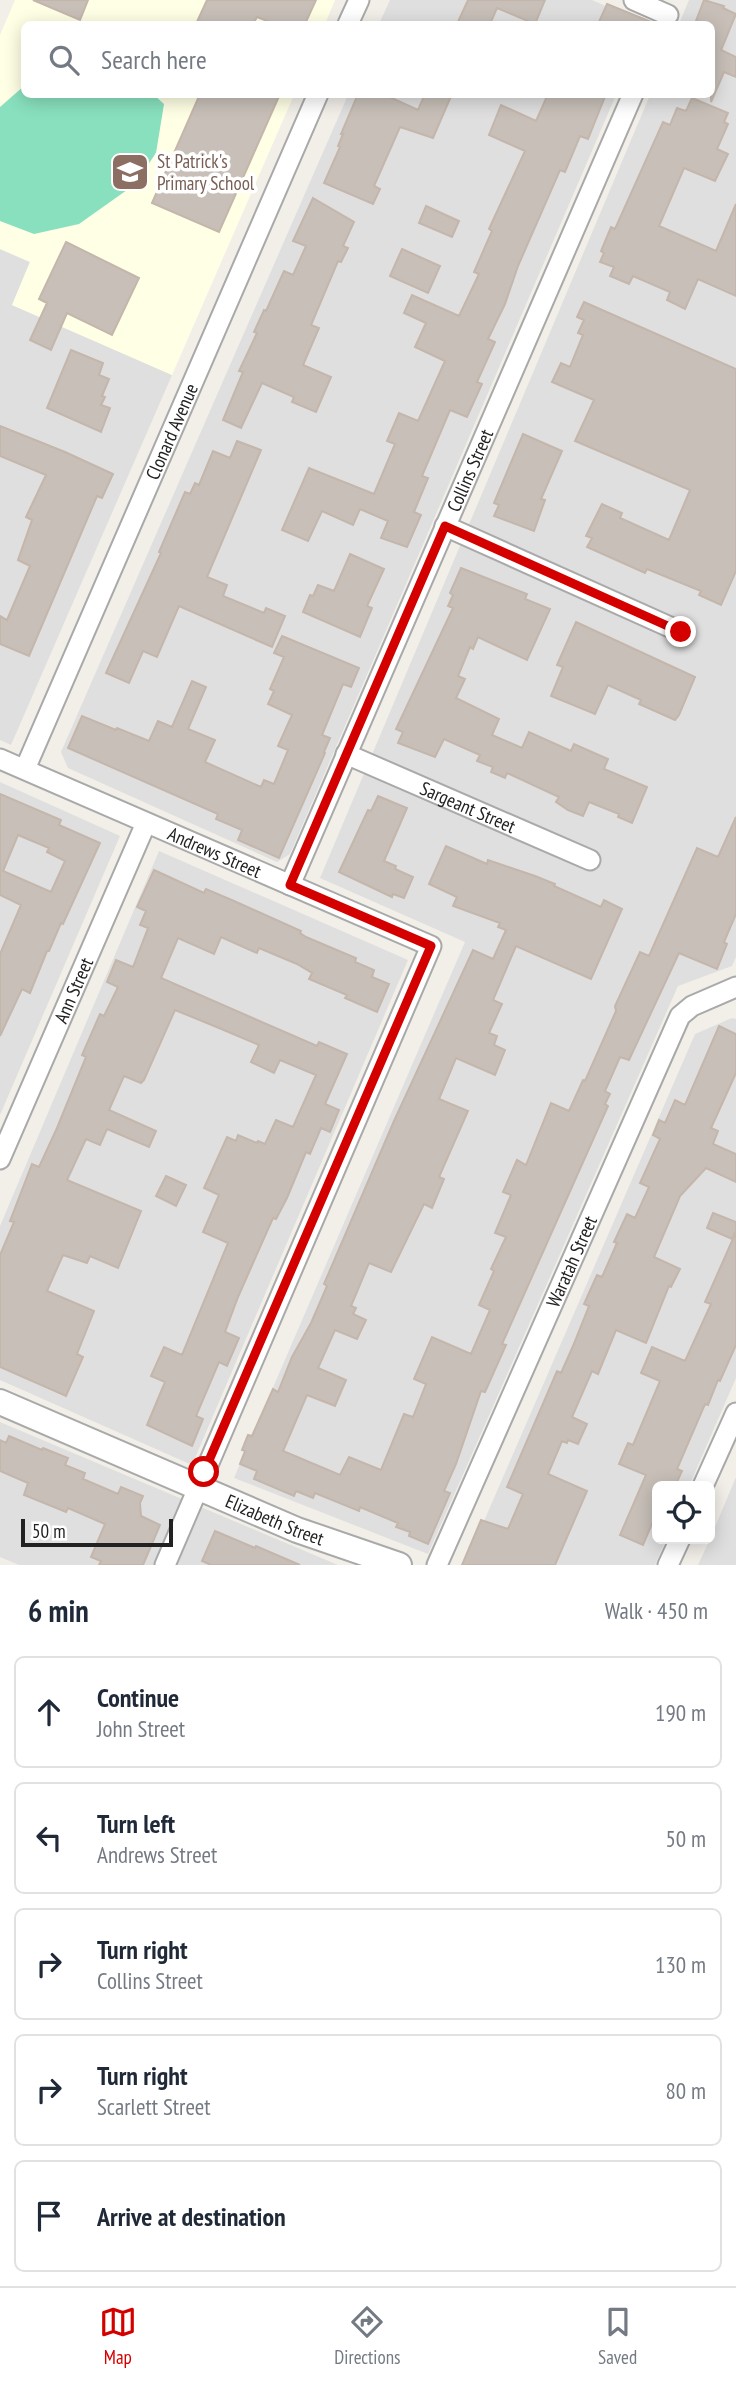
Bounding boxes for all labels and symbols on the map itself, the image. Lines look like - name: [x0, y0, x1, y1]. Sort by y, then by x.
- place label: St Patrick's Primary School: [157, 149, 255, 195]
- school or university icon: St Patrick's Primary School: [109, 151, 151, 193]
- street label: Clonard Avenue: [140, 380, 203, 483]
- street label: Collins Street: [441, 425, 499, 515]
- route end: [665, 616, 696, 647]
- street label: Sargeant Street: [417, 776, 520, 839]
- street label: Andrews Street: [164, 821, 266, 883]
- street label: Ann Street: [49, 953, 98, 1027]
- street label: Waratah Street: [541, 1211, 602, 1311]
- route start: [188, 1456, 219, 1487]
- street label: Elizabeth Street: [222, 1489, 328, 1551]
- scale bar: [21, 1516, 173, 1548]

